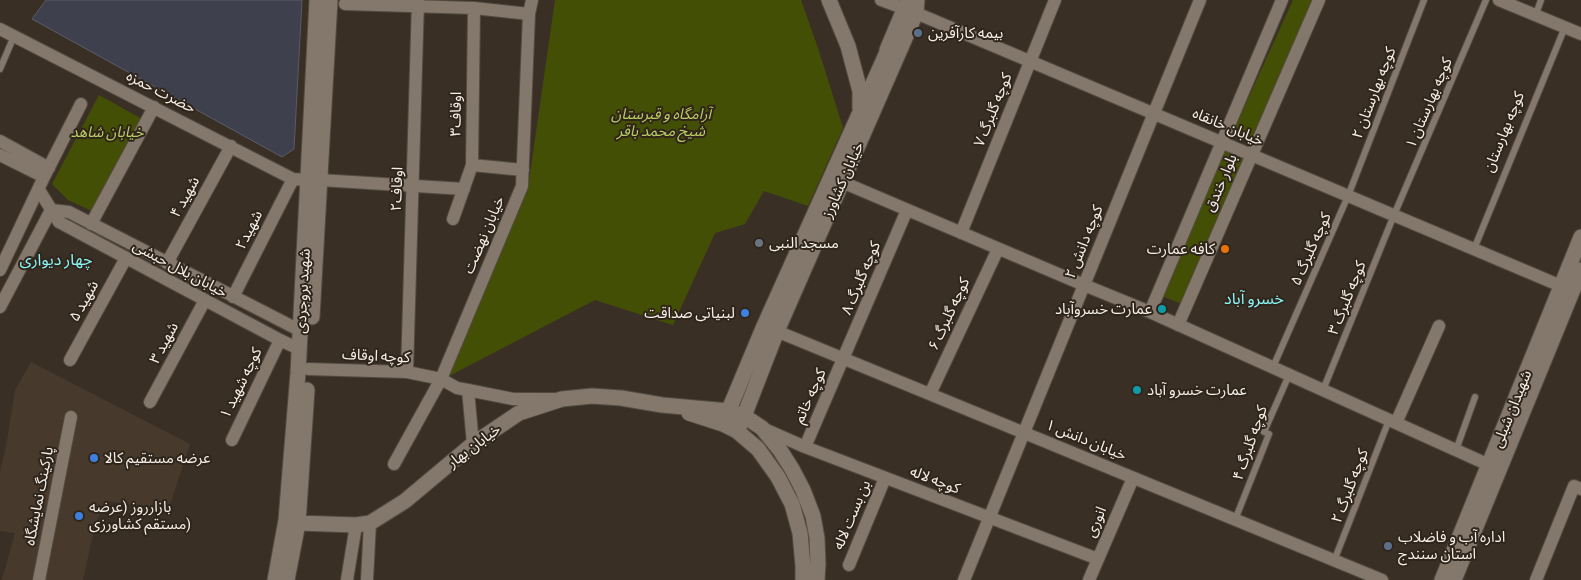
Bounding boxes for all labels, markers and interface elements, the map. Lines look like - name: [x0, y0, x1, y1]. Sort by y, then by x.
- place label: بیمه کارآفرین: [928, 24, 1003, 42]
- marker: بیمه کارآفرین: [912, 27, 924, 39]
- street label: کوچه بهارستان ۲: [1348, 45, 1400, 141]
- street label: کوچه بهارستان ۱: [1402, 55, 1456, 151]
- street label: حضرت حمزه: [123, 67, 199, 117]
- street label: کوچه گلبرگ ۷: [970, 71, 1016, 149]
- street label: کوچه بهارستان: [1480, 89, 1528, 175]
- street label: اوقاف۳: [447, 92, 465, 136]
- street label: خیابان خانقاه: [1190, 104, 1266, 150]
- park label: آرامگاه و قبرستان شیخ محمد باقر: [611, 105, 711, 140]
- park label: خیابان شاهد: [71, 123, 143, 141]
- street label: خیابان کشاورز: [818, 139, 868, 221]
- street label: بلوار خندق: [1201, 151, 1241, 215]
- street label: اوقاف۲: [387, 166, 407, 212]
- street label: شهید ۴: [166, 173, 204, 221]
- street label: خیابان نهضت: [460, 193, 508, 277]
- street label: کوچه دانش ۲: [1061, 203, 1107, 281]
- street label: شهید۲: [232, 207, 266, 253]
- street label: کوچه گلبرگ ۵: [1287, 210, 1335, 288]
- place label: مسجد النبی: [769, 234, 839, 252]
- street label: خیابان بلال حبشی: [130, 237, 230, 301]
- marker: مسجد النبی: [753, 237, 765, 249]
- street label: کوچه گلبرگ ۸: [837, 239, 885, 317]
- place label: کافه عمارت: [1147, 240, 1215, 258]
- marker: کافه عمارت: [1219, 243, 1231, 255]
- street label: شهید بروجردی: [292, 248, 314, 334]
- district label: چهار دیواری: [20, 250, 92, 270]
- street label: کوچه گلبرگ ۳: [1324, 259, 1370, 337]
- street label: کوچه گلبرگ ۶: [924, 275, 974, 353]
- street label: شهید ۵: [65, 277, 103, 325]
- district label: خسرو آباد: [1224, 289, 1284, 309]
- place label: عمارت خسروآباد: [1055, 300, 1152, 318]
- marker: عمارت خسروآباد: [1156, 303, 1168, 315]
- place label: لبنیاتی ‌صداقت: [644, 304, 735, 322]
- marker: لبنیاتی ‌صداقت: [739, 307, 751, 319]
- street label: شهید ۳: [146, 319, 182, 367]
- street label: کوچه شهید ۱: [216, 345, 266, 421]
- street label: کوچه اوقاف: [341, 345, 411, 367]
- street label: کوچه خاتم: [790, 366, 830, 426]
- street label: شهیدان شبلی: [1488, 368, 1536, 450]
- place label: عمارت خسرو آباد: [1147, 381, 1247, 399]
- marker: عمارت خسرو آباد: [1131, 384, 1143, 396]
- street label: کوچه گلبرگ ۴: [1229, 403, 1271, 483]
- street label: خیابان دانش ۱: [1043, 416, 1129, 464]
- street label: خیابان بهار: [444, 420, 504, 472]
- street label: پارکینگ نمایشگاه: [21, 445, 57, 547]
- street label: کوچه گلبرگ ۲: [1328, 446, 1372, 526]
- place label: عرضه مستقیم کالا: [104, 449, 210, 467]
- marker: عرضه مستقیم کالا: [88, 452, 100, 464]
- street label: کوچه لاله: [907, 462, 963, 498]
- street label: بن بست لاله: [829, 478, 875, 552]
- place label: بازارروز (عرضه مستقم کشاورزی): [89, 498, 192, 533]
- street label: انوری: [1082, 504, 1110, 540]
- marker: بازارروز (عرضه مستقم کشاورزی): [73, 510, 85, 522]
- place label: اداره آب و فاضلاب استان سنندج: [1398, 528, 1505, 563]
- marker: اداره آب و فاضلاب استان سنندج: [1382, 540, 1394, 552]

